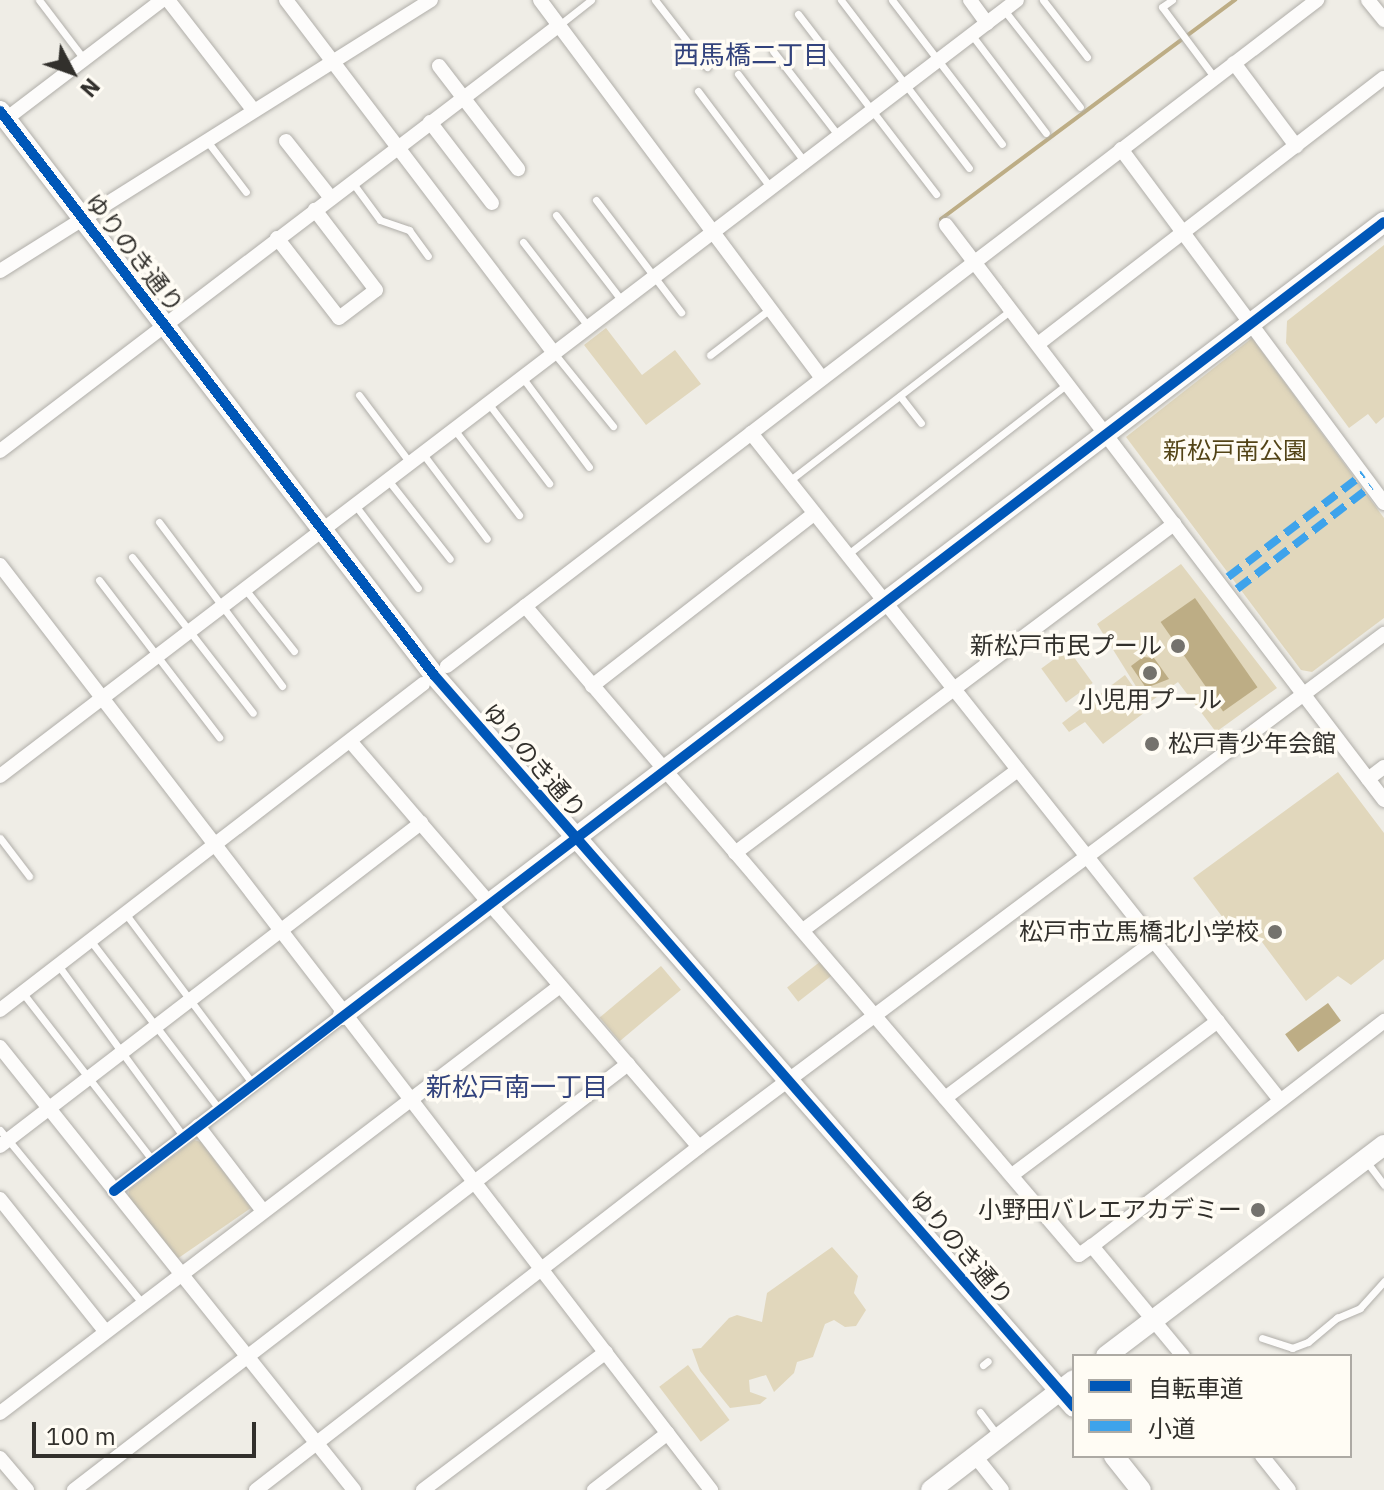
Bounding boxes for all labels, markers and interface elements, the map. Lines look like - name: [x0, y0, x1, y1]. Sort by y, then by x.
- north arrow: [32, 32, 112, 112]
- district label: 西馬橋二丁目: [673, 39, 829, 71]
- text: N: [74, 73, 107, 104]
- street label: ゆりのき通り: [78, 187, 190, 319]
- park label: 新松戸南公園: [1163, 437, 1307, 465]
- place label: 新松戸市民プール: [970, 632, 1162, 660]
- marker: 新松戸市民プール: [1169, 637, 1187, 655]
- marker: 小児用プール: [1141, 664, 1159, 682]
- place label: 小児用プール: [1078, 686, 1222, 714]
- street label: ゆりのき通り: [476, 697, 592, 825]
- place label: 松戸青少年会館: [1168, 730, 1336, 758]
- marker: 松戸青少年会館: [1143, 735, 1161, 753]
- place label: 松戸市立馬橋北小学校: [1019, 918, 1259, 946]
- marker: 松戸市立馬橋北小学校: [1266, 923, 1284, 941]
- district label: 新松戸南一丁目: [426, 1071, 608, 1103]
- street label: ゆりのき通り: [903, 1184, 1019, 1312]
- place label: 小野田バレエアカデミー: [978, 1196, 1242, 1224]
- marker: 小野田バレエアカデミー: [1249, 1201, 1267, 1219]
- legend: [1072, 1354, 1352, 1458]
- text: 自転車道: [1148, 1372, 1244, 1404]
- scale bar: [36, 1406, 260, 1456]
- text: 小道: [1148, 1412, 1196, 1444]
- text: 100 m: [46, 1420, 116, 1452]

